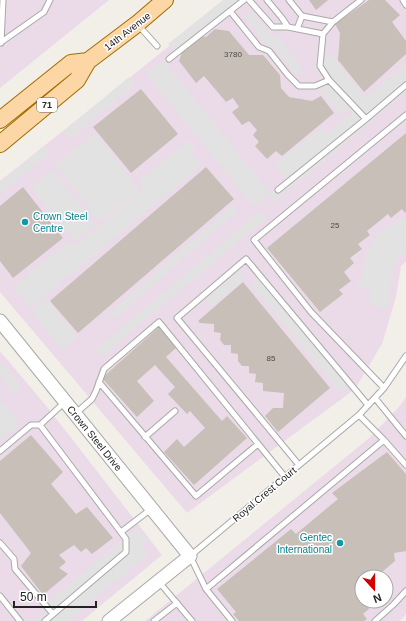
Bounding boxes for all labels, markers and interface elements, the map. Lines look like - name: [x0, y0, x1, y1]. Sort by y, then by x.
- street label: 14th Avenue: [102, 10, 153, 53]
- house number: 3780: [224, 50, 242, 59]
- road number: 71: [37, 98, 57, 112]
- place label: Crown Steel Centre: [33, 211, 87, 234]
- marker: Crown Steel Centre: [20, 217, 30, 227]
- house number: 25: [331, 221, 340, 230]
- house number: 85: [267, 354, 276, 363]
- street label: Crown Steel Drive: [65, 404, 125, 473]
- street label: Royal Crest Court: [230, 464, 298, 524]
- place label: Gentec International: [277, 532, 332, 555]
- marker: Gentec International: [335, 538, 345, 548]
- north arrow: [354, 569, 394, 609]
- scale bar: [14, 583, 96, 609]
- text: 50 m: [20, 590, 47, 604]
- text: N: [372, 591, 383, 605]

